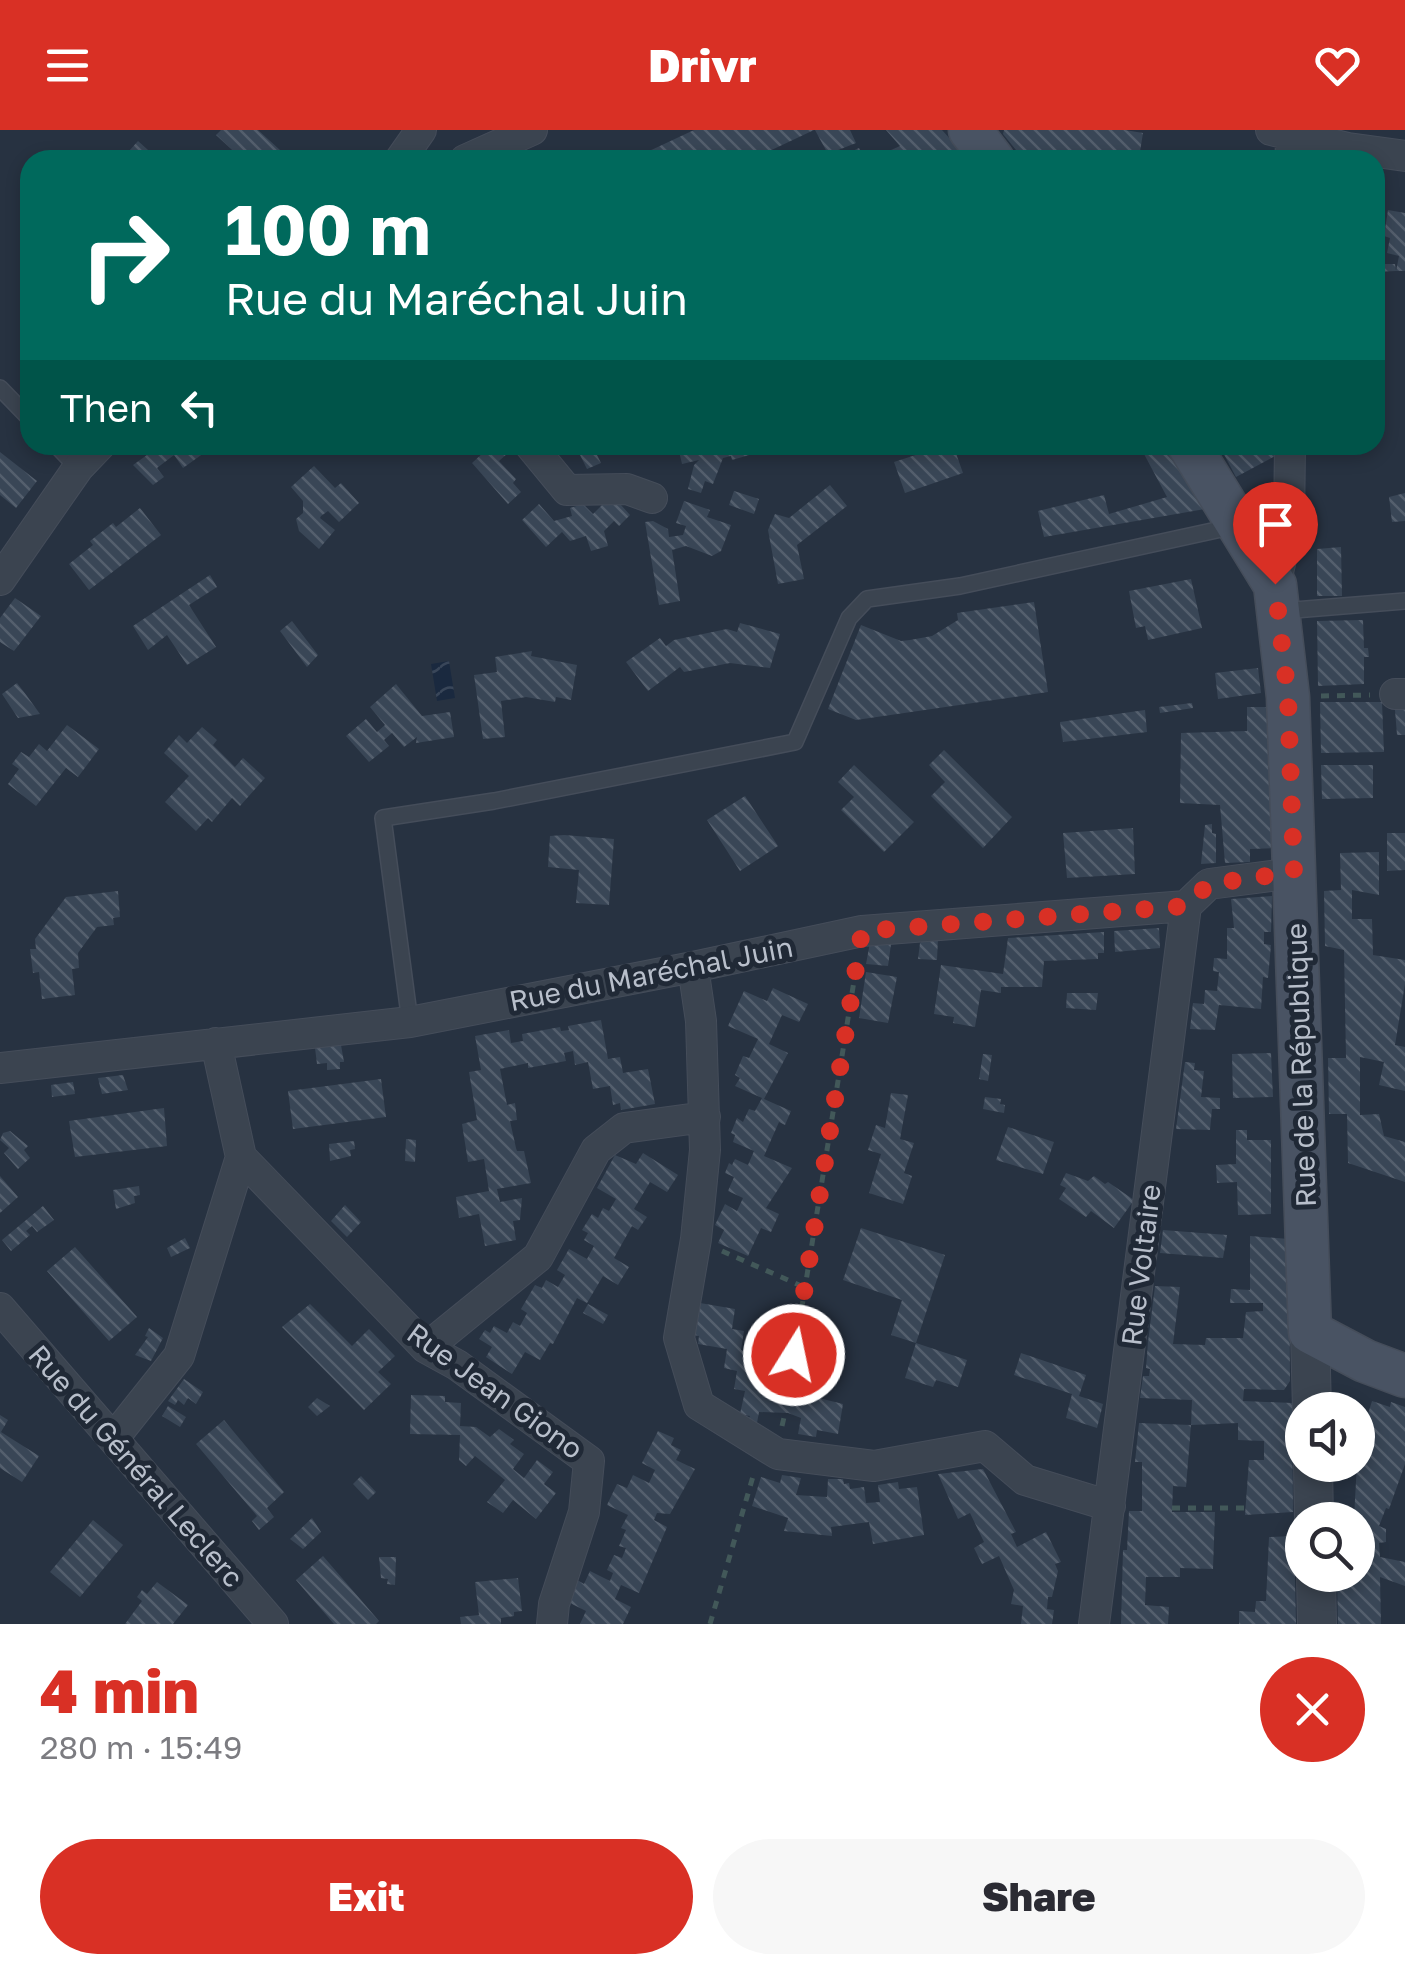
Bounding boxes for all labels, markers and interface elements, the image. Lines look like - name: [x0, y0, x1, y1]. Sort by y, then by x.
- icon: menu: [40, 38, 95, 93]
- text: Drivr: [648, 38, 757, 92]
- icon: heart: [1310, 38, 1365, 93]
- text: 100 m: [225, 186, 431, 270]
- icon: right: [60, 190, 190, 320]
- text: Rue du Maréchal Juin: [225, 271, 688, 325]
- icon: left: [172, 380, 227, 435]
- text: Then: [60, 385, 152, 430]
- pin: [1233, 482, 1318, 585]
- icon: arrive: [1248, 497, 1303, 552]
- street label: Rue de la République: [1279, 922, 1322, 1208]
- street label: Rue du Maréchal Juin: [506, 930, 795, 1017]
- street label: Rue Voltaire: [1114, 1182, 1167, 1348]
- position arrow: [742, 1303, 846, 1407]
- street label: Rue Jean Giono: [401, 1316, 589, 1465]
- street label: Rue du Général Leclerc: [22, 1338, 250, 1593]
- map controls: [1285, 1392, 1375, 1592]
- button: sound: [1285, 1392, 1375, 1482]
- button: search: [1285, 1502, 1375, 1592]
- text: 4 min: [40, 1654, 199, 1726]
- button: close: [1260, 1657, 1365, 1762]
- text: 280 m · 15:49: [40, 1728, 242, 1766]
- button: Exit: [40, 1839, 693, 1954]
- button: Share: [713, 1839, 1365, 1954]

